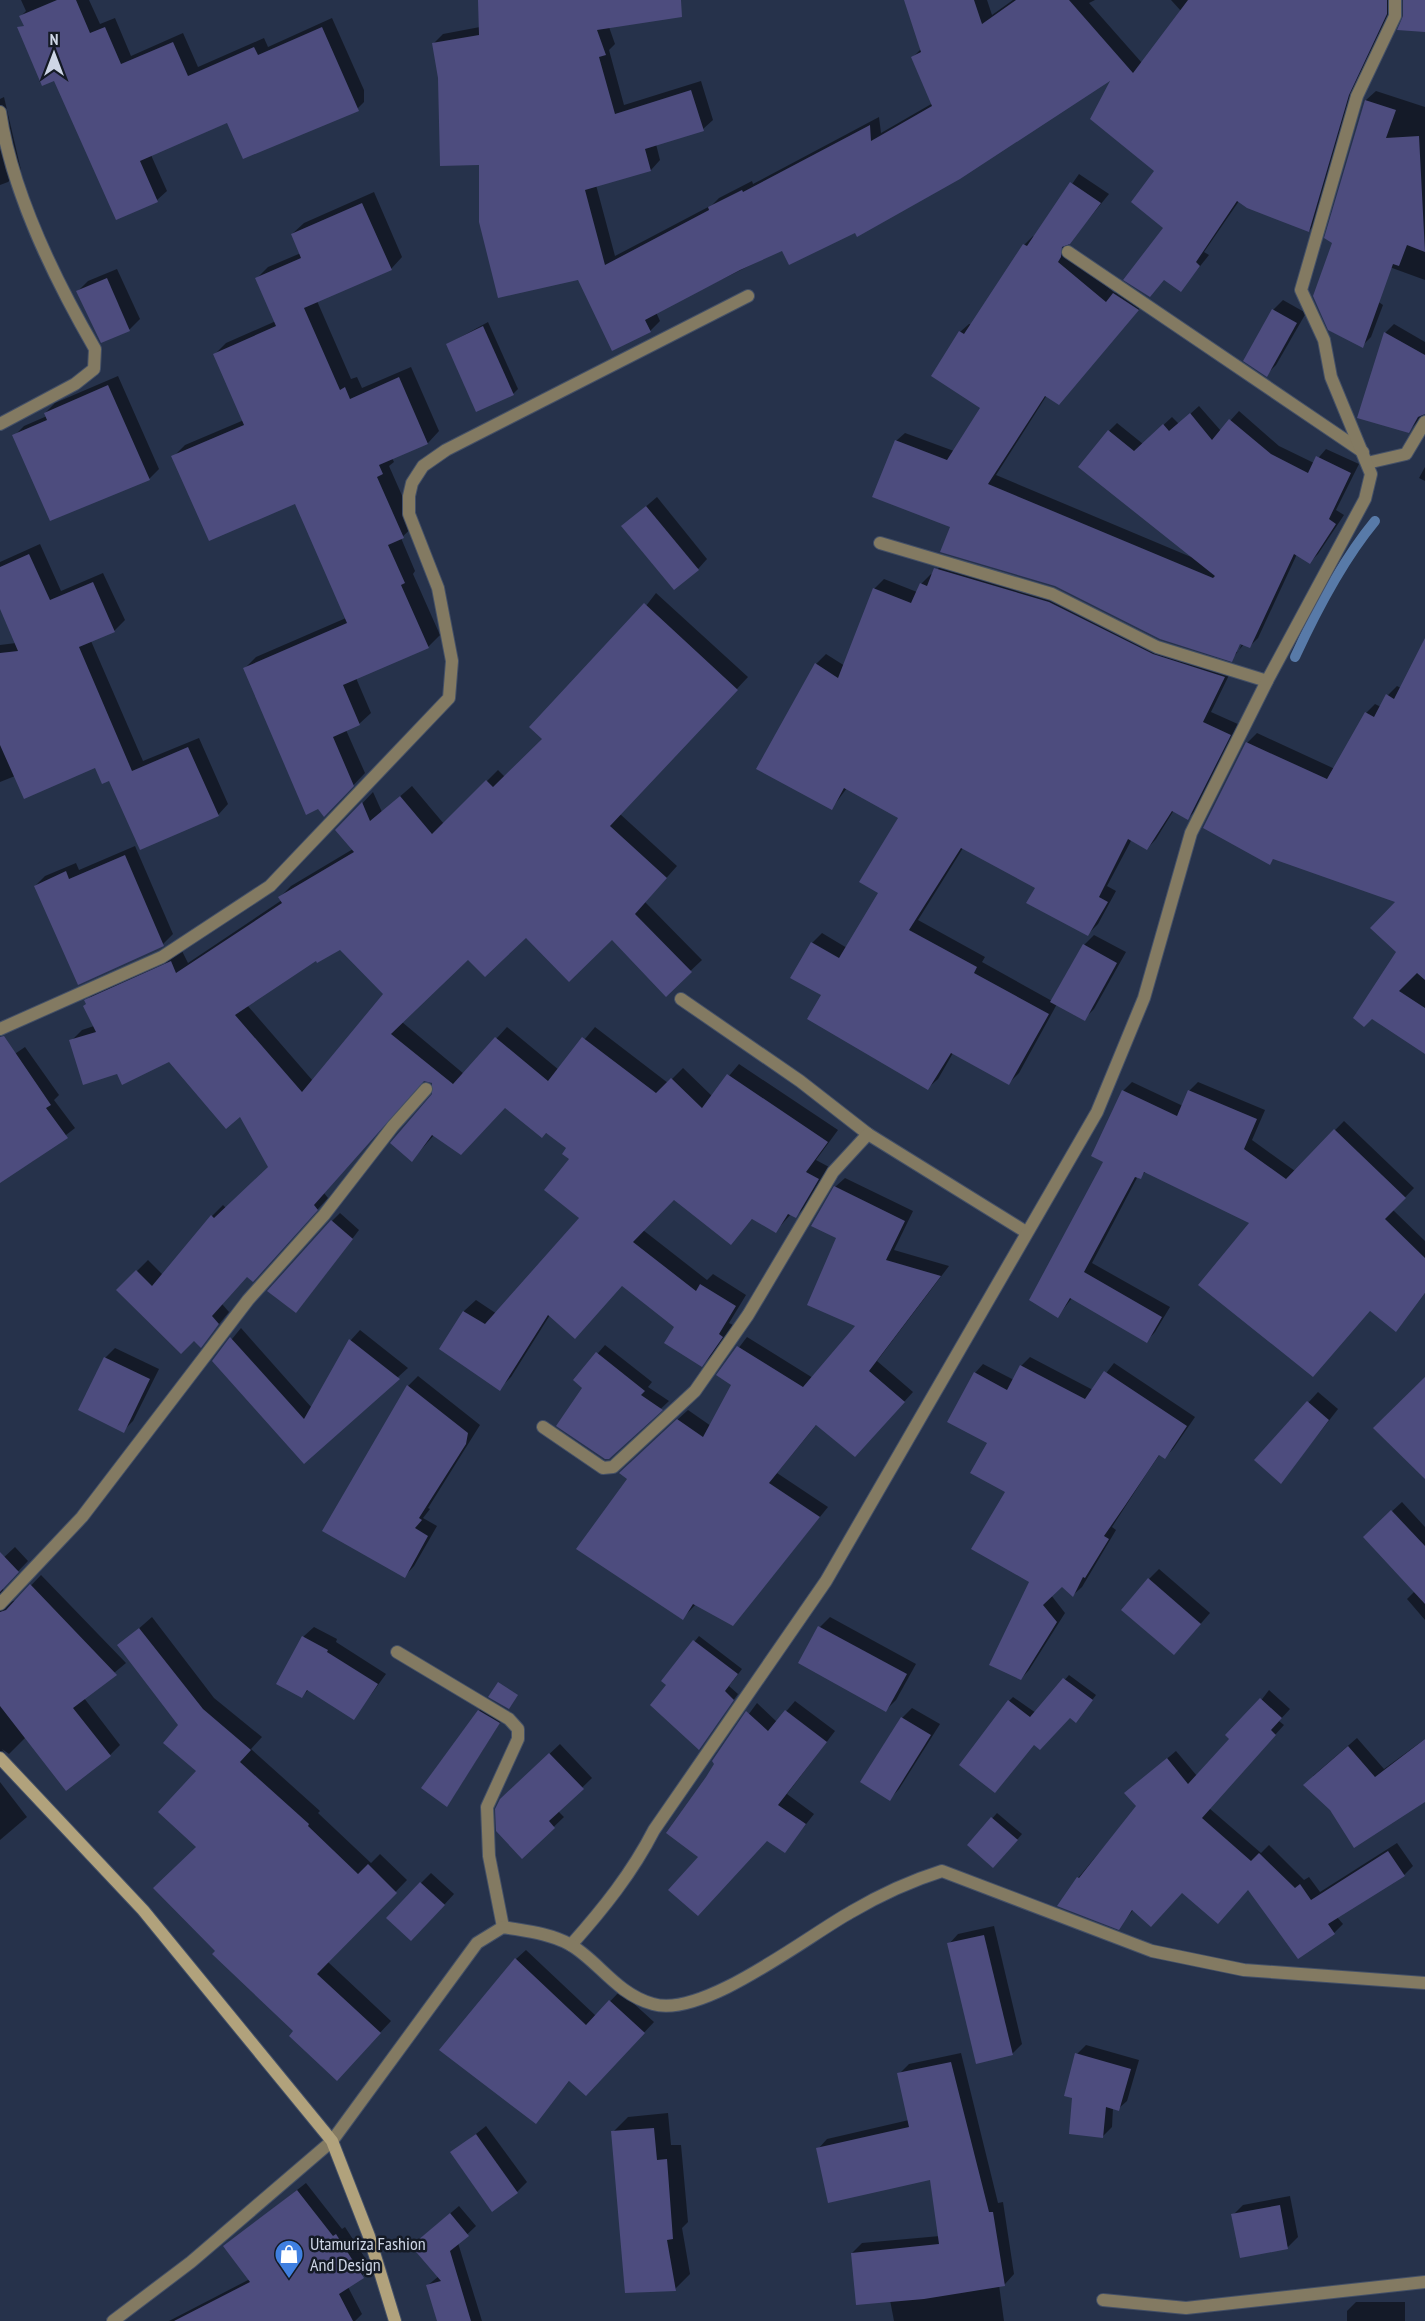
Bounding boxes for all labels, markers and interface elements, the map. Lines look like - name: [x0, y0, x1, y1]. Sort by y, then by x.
- north arrow: [24, 24, 84, 84]
- text: N: [50, 29, 58, 49]
- place label: Utamuriza Fashion And Design: [310, 2232, 426, 2276]
- shop icon: Utamuriza Fashion And Design: [273, 2238, 305, 2280]

